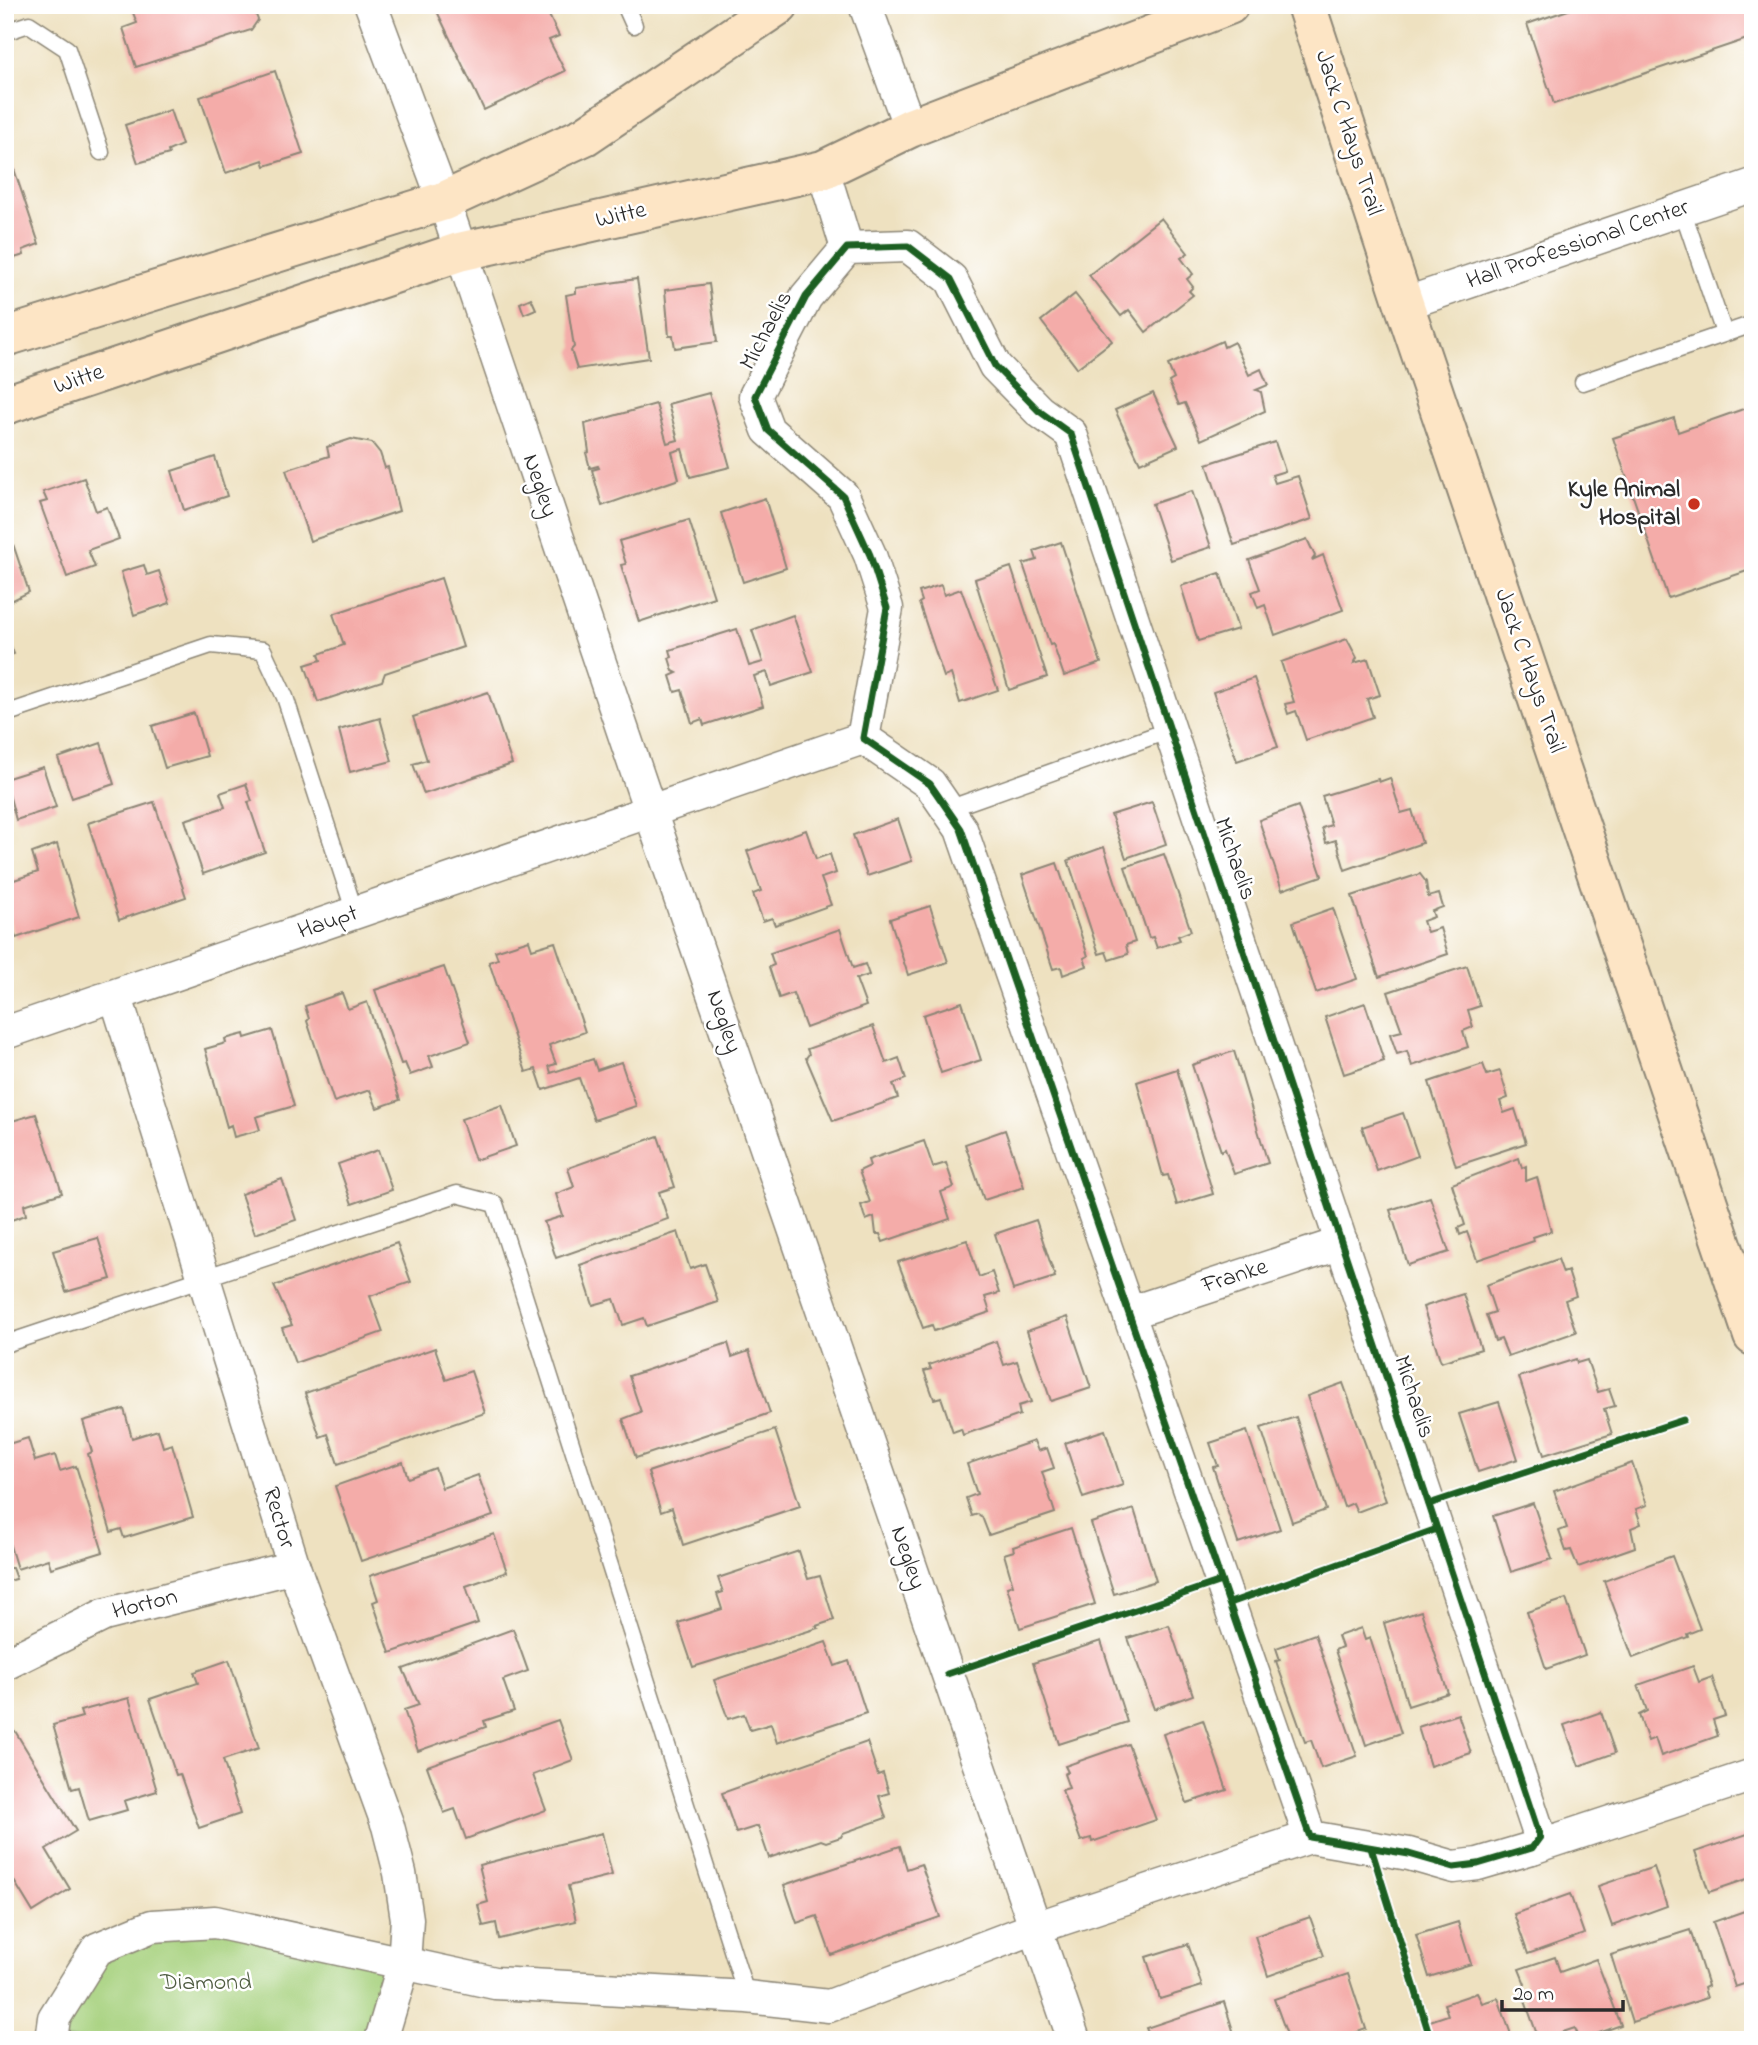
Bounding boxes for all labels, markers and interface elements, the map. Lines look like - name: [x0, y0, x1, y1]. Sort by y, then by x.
- street label: Jack C Hays Trail: [1304, 46, 1391, 221]
- street label: Hall Professional Center: [1462, 190, 1695, 300]
- street label: Witte: [592, 193, 650, 239]
- street label: Michaelis: [732, 285, 802, 377]
- street label: Witte: [49, 355, 109, 405]
- street label: Negley: [511, 450, 566, 523]
- place label: Kyle Animal Hospital: [1568, 473, 1680, 536]
- marker: Kyle Animal Hospital: [1686, 496, 1702, 512]
- street label: Jack C Hays Trail: [1484, 584, 1574, 758]
- street label: Michaelis: [1204, 813, 1264, 905]
- street label: Haupt: [293, 896, 363, 950]
- street label: Negley: [695, 986, 750, 1059]
- street label: Franke: [1197, 1250, 1273, 1304]
- street label: Michaelis: [1383, 1351, 1443, 1443]
- street label: Rector: [252, 1483, 304, 1554]
- street label: Negley: [879, 1522, 934, 1595]
- street label: Horton: [109, 1580, 181, 1630]
- park label: Diamond: [159, 1966, 252, 2001]
- scale bar: [1502, 1968, 1623, 2012]
- text: 20 m: [1513, 1980, 1554, 2010]

